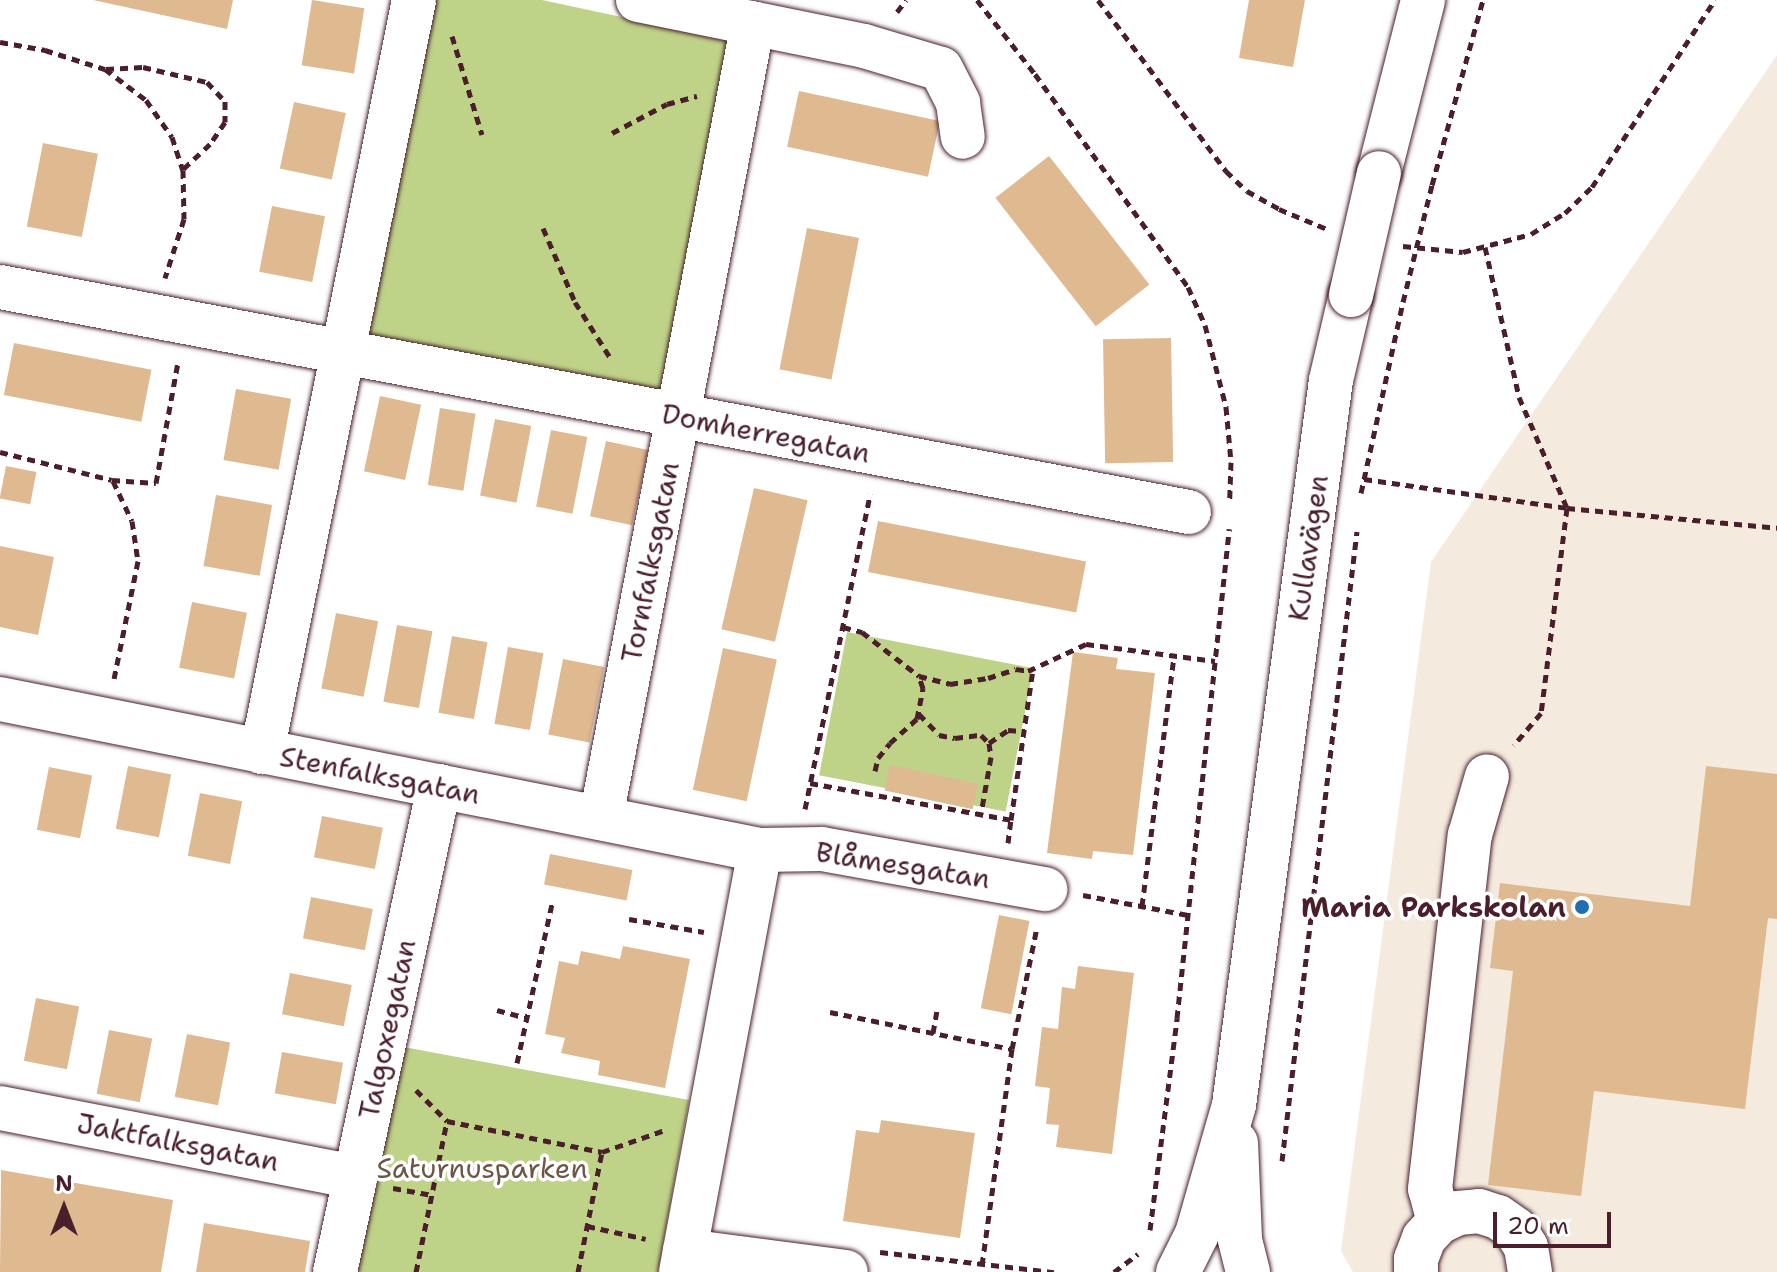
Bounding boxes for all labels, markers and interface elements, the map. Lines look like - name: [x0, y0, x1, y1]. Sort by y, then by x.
- street label: Domherregatan: [659, 396, 873, 470]
- street label: Tornfalksgatan: [614, 459, 686, 665]
- street label: Kullavägen: [1281, 473, 1335, 623]
- street label: Stenfalksgatan: [277, 739, 483, 811]
- street label: Blåmesgatan: [814, 835, 992, 895]
- place label: Maria Parkskolan: [1301, 890, 1566, 924]
- marker: Maria Parkskolan: [1573, 898, 1591, 916]
- street label: Talgoxegatan: [352, 936, 422, 1122]
- street label: Jaktfalksgatan: [74, 1106, 282, 1178]
- park label: Saturnusparken: [376, 1151, 588, 1185]
- north arrow: [24, 1168, 104, 1248]
- text: N: [55, 1169, 73, 1198]
- scale bar: [1497, 1196, 1615, 1246]
- text: 20 m: [1507, 1210, 1569, 1242]

